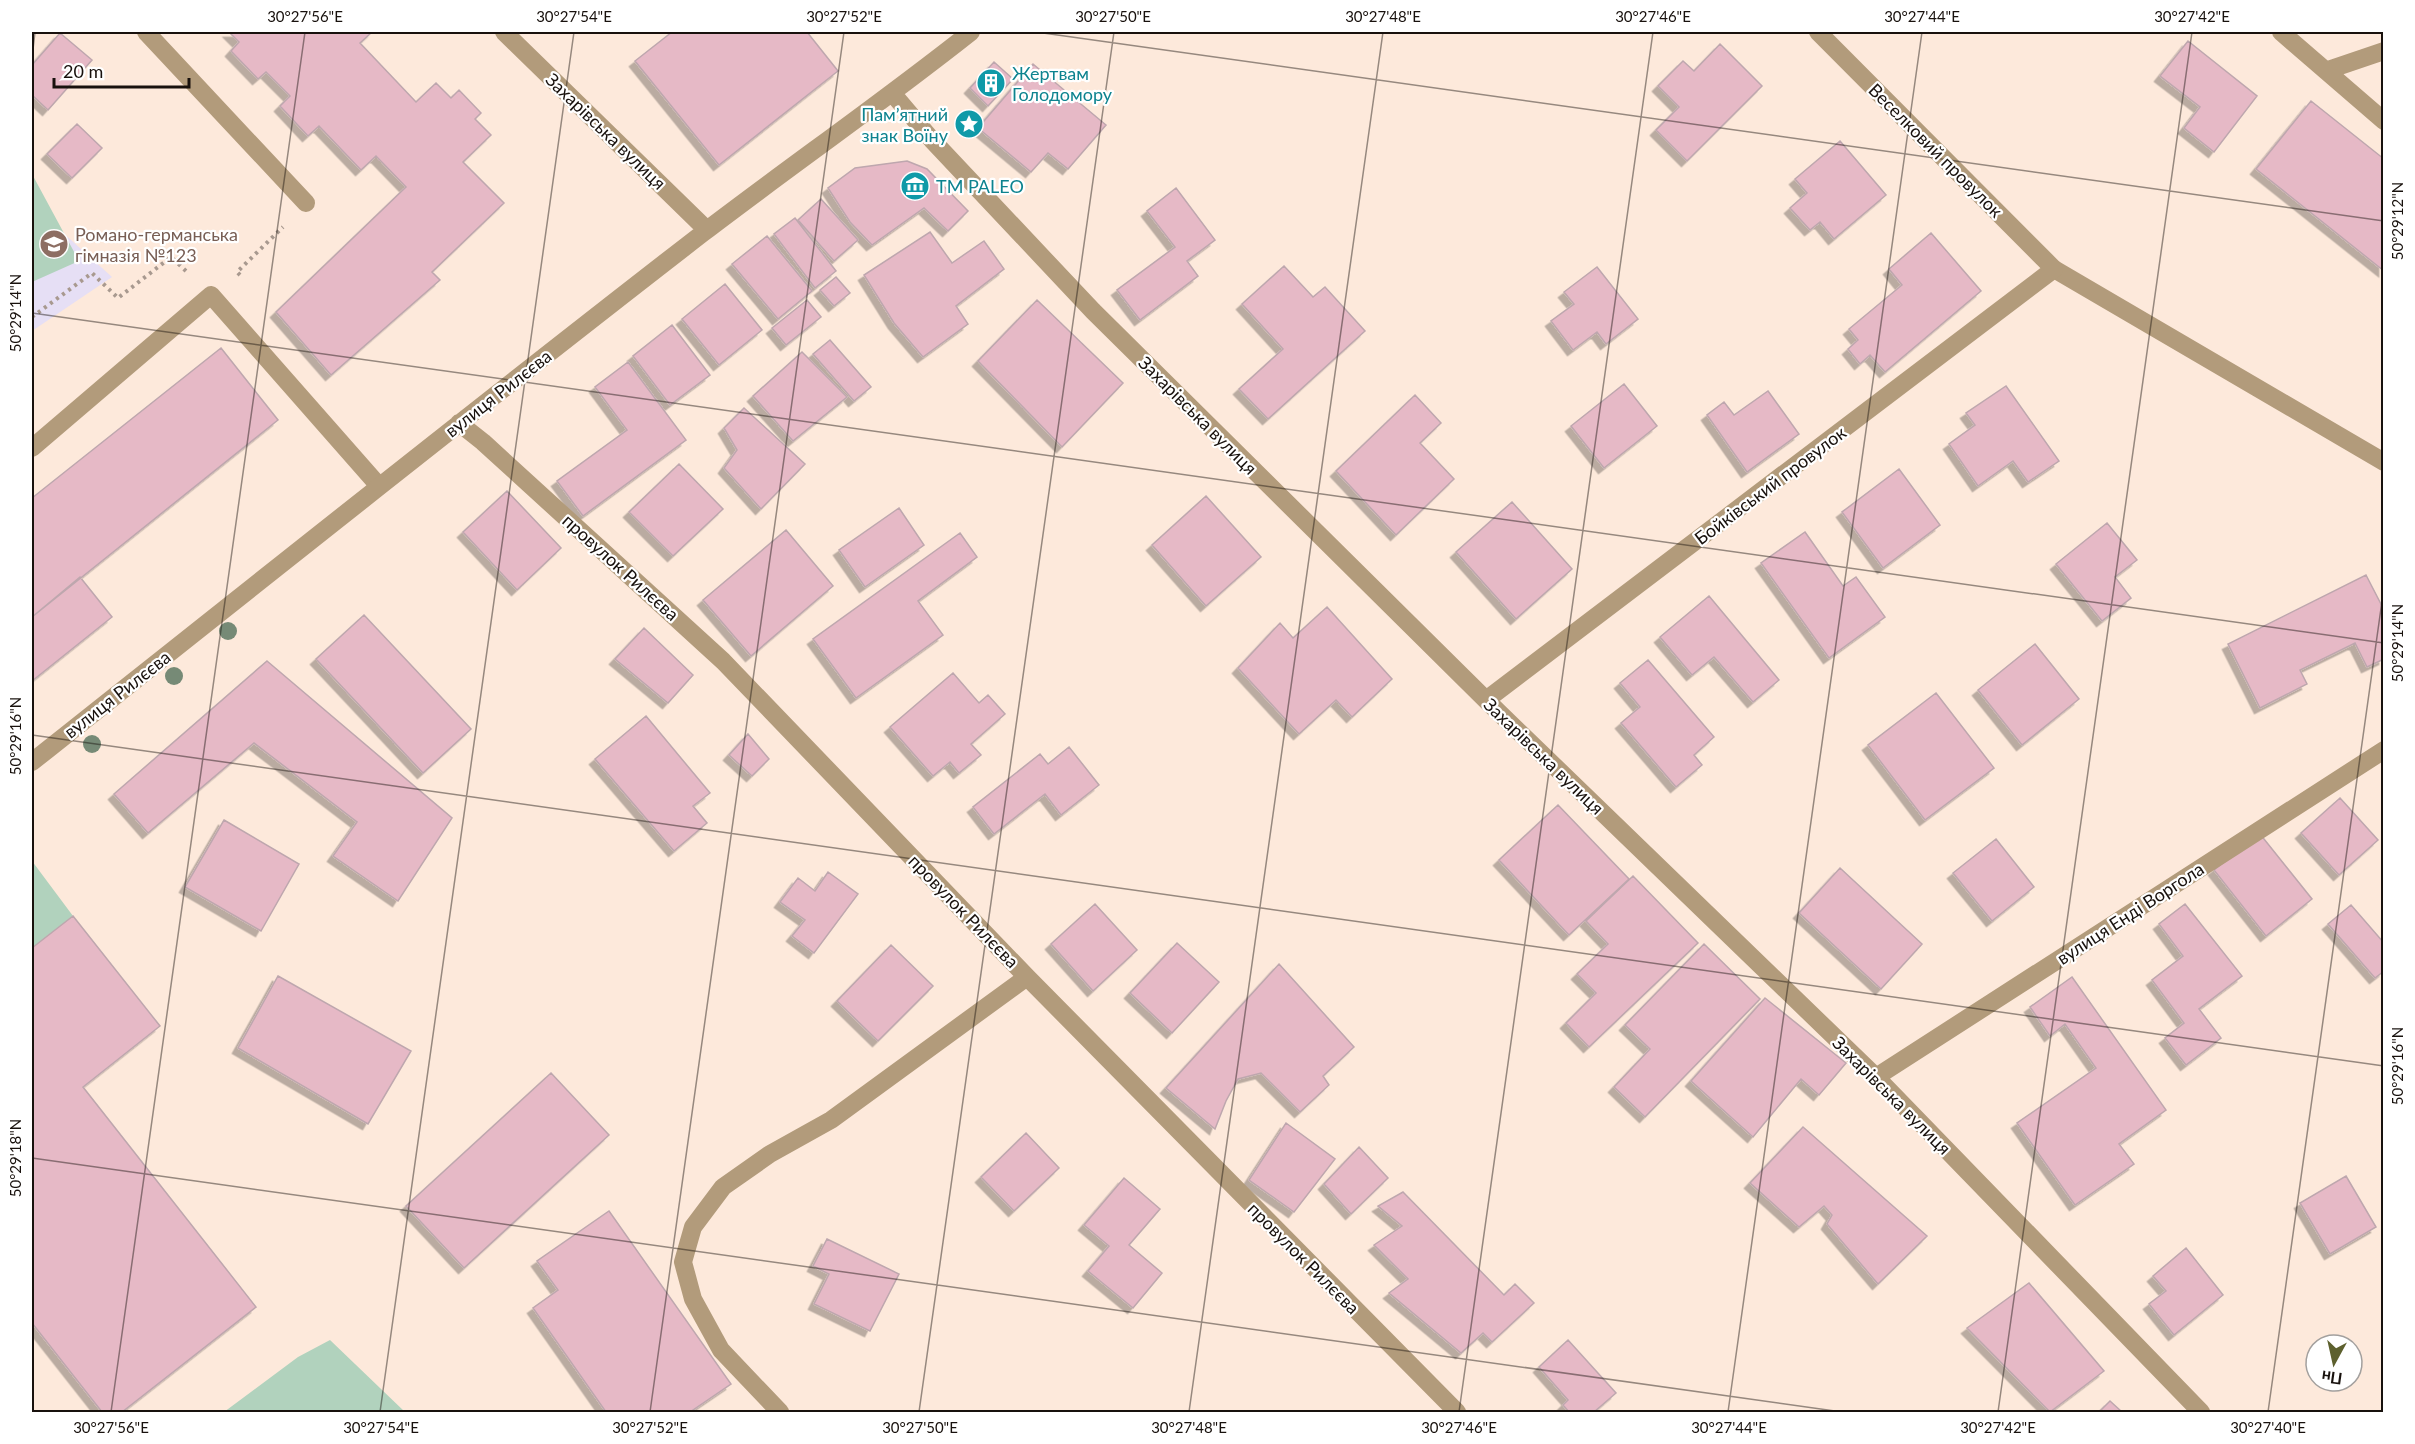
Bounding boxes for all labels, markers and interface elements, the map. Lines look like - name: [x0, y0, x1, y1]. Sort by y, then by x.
- text: 30°27'56"E: [267, 7, 343, 25]
- text: 30°27'54"E: [536, 7, 612, 25]
- text: 30°27'52"E: [806, 7, 882, 25]
- text: 30°27'50"E: [1075, 7, 1151, 25]
- text: 30°27'48"E: [1345, 7, 1421, 25]
- text: 30°27'46"E: [1615, 7, 1691, 25]
- text: 30°27'44"E: [1884, 7, 1960, 25]
- text: 30°27'42"E: [2154, 7, 2230, 25]
- scale bar: [54, 51, 189, 89]
- text: 20 m: [63, 60, 103, 82]
- place label: Жертвам Голодомору: [1012, 62, 1113, 105]
- building icon: Жертвам Голодомору: [975, 67, 1007, 99]
- street label: Захарівська вулиця: [541, 68, 671, 194]
- street label: Веселковий провулок: [1864, 78, 2008, 222]
- place label: Пам’ятний знак Воїну: [861, 103, 949, 146]
- place icon: Пам’ятний знак Воїну: [953, 108, 985, 140]
- museum icon: ТМ PALEO: [899, 170, 931, 202]
- place label: ТМ PALEO: [936, 175, 1024, 197]
- text: 50°29'12"N: [2388, 182, 2406, 260]
- place label: Романо-германська гімназія №123: [75, 223, 238, 266]
- school or university icon: Романо-германська гімназія №123: [38, 228, 70, 260]
- text: 50°29'14"N: [6, 274, 24, 352]
- street label: вулиця Рилєєва: [440, 345, 556, 441]
- street label: Захарівська вулиця: [1134, 351, 1262, 479]
- street label: Бойківський провулок: [1690, 421, 1851, 549]
- street label: провулок Рилєєва: [558, 509, 684, 625]
- text: 50°29'14"N: [2388, 604, 2406, 682]
- street label: вулиця Рилєєва: [59, 646, 175, 742]
- street label: Захарівська вулиця: [1479, 693, 1609, 819]
- text: 50°29'16"N: [6, 697, 24, 775]
- street label: провулок Рилєєва: [904, 850, 1024, 972]
- street label: вулиця Енді Воргола: [2052, 857, 2208, 969]
- text: 50°29'16"N: [2388, 1027, 2406, 1105]
- street label: Захарівська вулиця: [1828, 1031, 1956, 1159]
- text: 50°29'18"N: [6, 1119, 24, 1197]
- street label: провулок Рилєєва: [1244, 1198, 1364, 1318]
- north arrow: [2304, 1333, 2364, 1393]
- text: Пн: [2320, 1367, 2344, 1389]
- text: 30°27'56"E: [73, 1418, 149, 1436]
- text: 30°27'54"E: [343, 1418, 419, 1436]
- text: 30°27'52"E: [612, 1418, 688, 1436]
- text: 30°27'50"E: [882, 1418, 958, 1436]
- text: 30°27'48"E: [1151, 1418, 1227, 1436]
- text: 30°27'46"E: [1421, 1418, 1497, 1436]
- text: 30°27'44"E: [1691, 1418, 1767, 1436]
- text: 30°27'42"E: [1960, 1418, 2036, 1436]
- text: 30°27'40"E: [2230, 1418, 2306, 1436]

